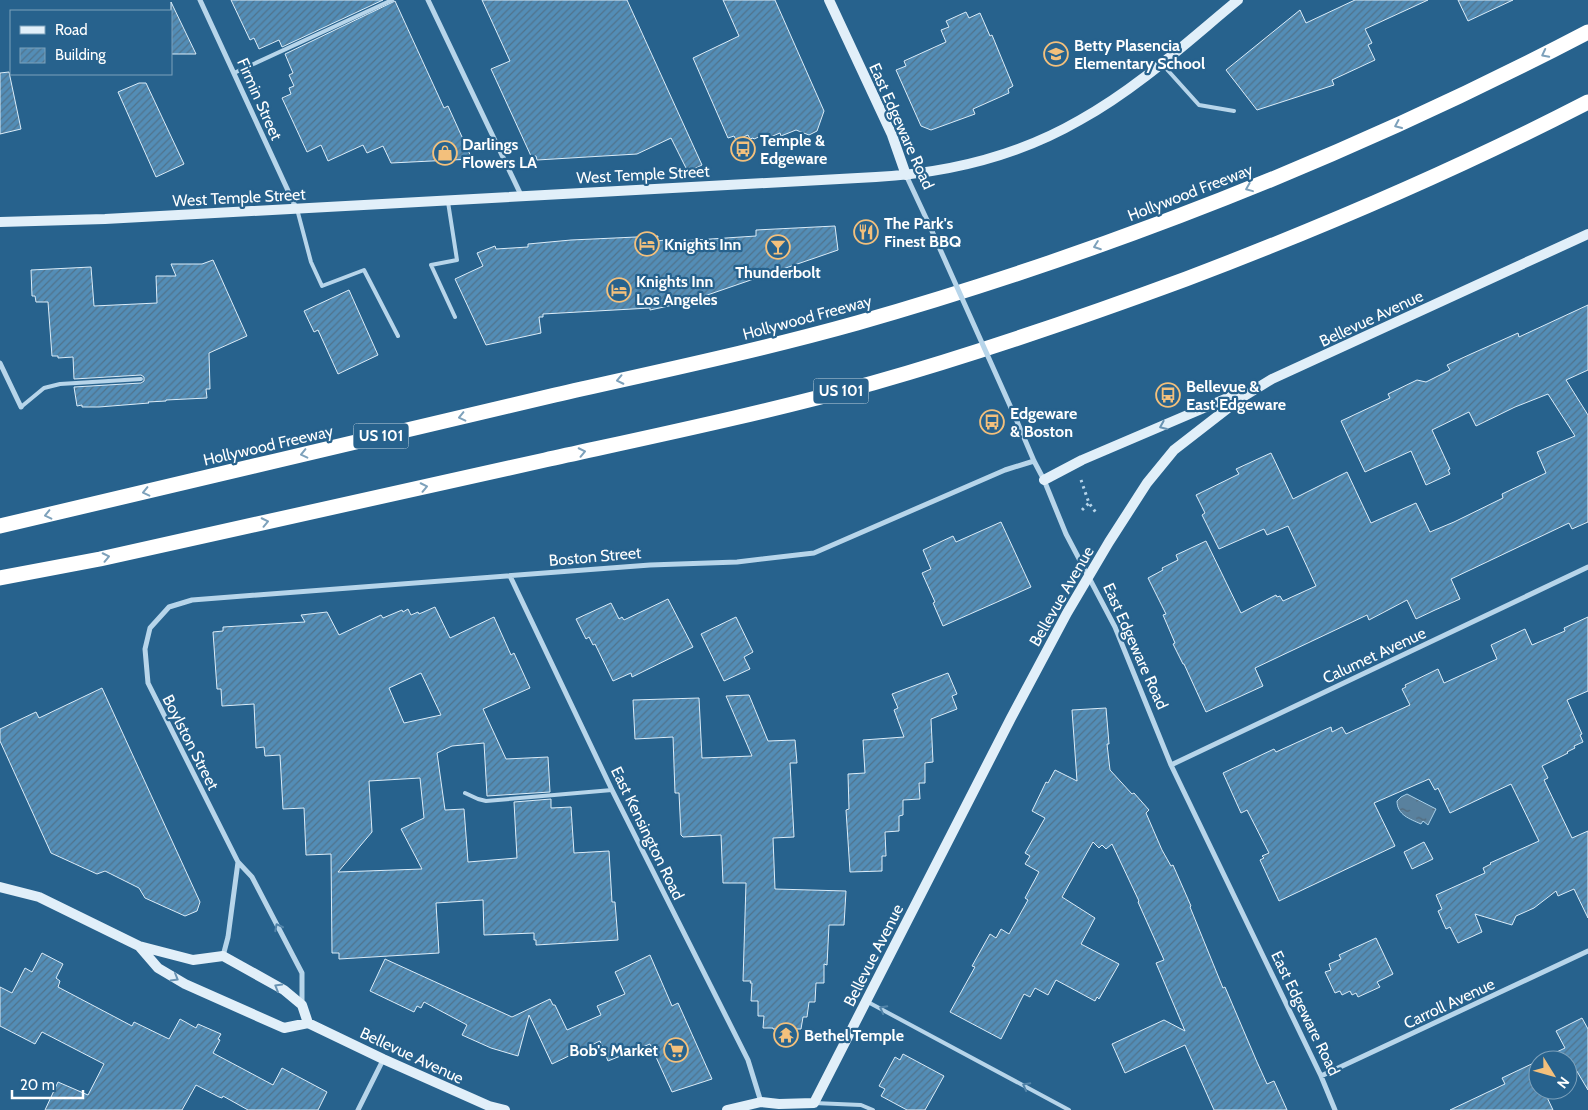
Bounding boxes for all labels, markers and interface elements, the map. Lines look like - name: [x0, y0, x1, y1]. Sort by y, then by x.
- legend: [10, 10, 172, 75]
- text: Road: [55, 21, 88, 39]
- place label: Betty Plasencia Elementary School: [1074, 36, 1205, 73]
- school or university icon: Betty Plasencia Elementary School: [1043, 41, 1069, 67]
- text: Building: [55, 46, 106, 64]
- one-way arrow: [1541, 48, 1550, 58]
- street label: Firmin Street: [233, 55, 286, 144]
- street label: East Edgeware Road: [865, 60, 938, 192]
- one-way arrow: [1394, 118, 1403, 129]
- place label: Temple & Edgeware: [760, 131, 827, 168]
- place label: Darlings Flowers LA: [462, 135, 537, 172]
- bus stop icon: Temple & Edgeware: [730, 136, 756, 162]
- shop icon: Darlings Flowers LA: [432, 140, 458, 166]
- street label: Hollywood Freeway: [1125, 160, 1256, 225]
- street label: West Temple Street: [576, 161, 711, 187]
- one-way arrow: [1245, 182, 1254, 192]
- street label: West Temple Street: [172, 184, 307, 210]
- place label: The Park's Finest BBQ: [884, 214, 961, 251]
- restaurant icon: The Park's Finest BBQ: [853, 219, 879, 245]
- hotel icon: Knights Inn: [634, 231, 660, 257]
- bar icon: Thunderbolt: [765, 234, 791, 260]
- place label: Knights Inn: [664, 235, 741, 254]
- one-way arrow: [1093, 240, 1102, 250]
- place label: Thunderbolt: [735, 263, 821, 282]
- place label: Knights Inn Los Angeles: [636, 272, 718, 309]
- hotel icon: Knights Inn Los Angeles: [606, 277, 632, 303]
- street label: Bellevue Avenue: [1316, 286, 1426, 351]
- street label: Hollywood Freeway: [741, 291, 874, 344]
- one-way arrow: [616, 374, 625, 385]
- place label: Bellevue & East Edgeware: [1186, 377, 1286, 414]
- road number: US 101: [814, 378, 868, 404]
- bus stop icon: Bellevue & East Edgeware: [1155, 382, 1181, 408]
- place label: Edgeware & Boston: [1010, 404, 1077, 441]
- bus stop icon: Edgeware & Boston: [979, 409, 1005, 435]
- one-way arrow: [457, 411, 466, 422]
- one-way arrow: [1159, 419, 1168, 430]
- street label: Hollywood Freeway: [201, 421, 335, 470]
- road number: US 101: [354, 424, 408, 448]
- one-way arrow: [578, 447, 587, 458]
- one-way arrow: [299, 448, 308, 459]
- one-way arrow: [419, 482, 428, 493]
- one-way arrow: [141, 486, 150, 497]
- one-way arrow: [43, 509, 52, 520]
- one-way arrow: [261, 517, 270, 528]
- street label: Boston Street: [548, 543, 643, 570]
- street label: Bellevue Avenue: [1025, 543, 1098, 650]
- one-way arrow: [102, 553, 111, 563]
- street label: East Edgeware Road: [1099, 580, 1172, 712]
- street label: Calumet Avenue: [1320, 623, 1429, 688]
- street label: Boylston Street: [158, 691, 223, 794]
- street label: East Kensington Road: [607, 763, 688, 903]
- street label: Bellevue Avenue: [840, 901, 907, 1009]
- one-way arrow: [274, 923, 284, 932]
- street label: East Edgeware Road: [1267, 948, 1344, 1079]
- one-way arrow: [170, 971, 179, 981]
- street label: Carroll Avenue: [1401, 974, 1498, 1033]
- one-way arrow: [274, 984, 283, 994]
- one-way arrow: [879, 1005, 888, 1015]
- temple icon: Bethel Temple: [773, 1022, 799, 1048]
- street label: Bellevue Avenue: [357, 1023, 467, 1088]
- place label: Bethel Temple: [804, 1026, 904, 1045]
- supermarket icon: Bob's Market: [663, 1037, 689, 1063]
- place label: Bob's Market: [569, 1041, 658, 1060]
- north arrow: [1528, 1050, 1578, 1100]
- scale bar: [12, 1068, 84, 1100]
- text: N: [1553, 1073, 1574, 1092]
- text: 20 m: [20, 1076, 55, 1094]
- one-way arrow: [1022, 1082, 1031, 1092]

